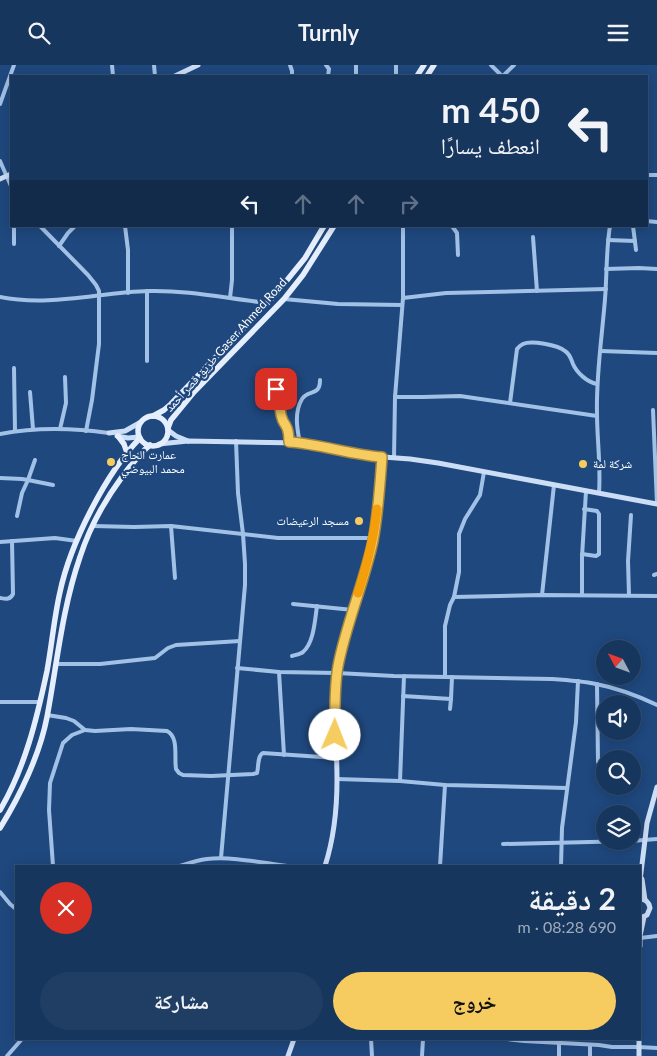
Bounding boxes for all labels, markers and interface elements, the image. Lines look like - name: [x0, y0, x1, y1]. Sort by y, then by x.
- icon: search: [25, 19, 53, 47]
- text: Turnly: [298, 19, 359, 46]
- icon: menu: [604, 19, 632, 47]
- text: 450 m: [441, 88, 540, 130]
- icon: left: [558, 95, 623, 160]
- text: انعطف يسارًا: [441, 132, 540, 159]
- icon: left: [236, 190, 264, 218]
- icon: ahead: [289, 190, 317, 218]
- icon: ahead: [342, 190, 370, 218]
- icon: right: [395, 190, 423, 218]
- street label: طريق قصر أحمد Gaser Ahmed Road: [162, 275, 290, 415]
- pin: [255, 368, 297, 410]
- icon: arrive: [262, 375, 290, 403]
- place label: عمارت الحاج محمد البيوضي: [121, 447, 185, 479]
- marker: عمارت الحاج محمد البيوضي: [105, 456, 117, 468]
- place label: شركة لمة: [593, 456, 632, 471]
- marker: شركة لمة: [577, 458, 589, 470]
- place label: مسجد الرعيضات: [277, 513, 349, 528]
- marker: مسجد الرعيضات: [353, 515, 365, 527]
- north arrow: [596, 640, 641, 685]
- map controls: [596, 640, 641, 850]
- button: sound: [596, 695, 641, 740]
- position arrow: [308, 708, 360, 760]
- button: search: [596, 750, 641, 795]
- button: layers: [596, 805, 641, 850]
- text: 2 دقيقة: [528, 880, 616, 916]
- button: close: [40, 882, 92, 934]
- text: 690 m · 08:28: [517, 917, 616, 936]
- button: مشاركة: [40, 972, 323, 1030]
- button: خروج: [333, 972, 616, 1030]

